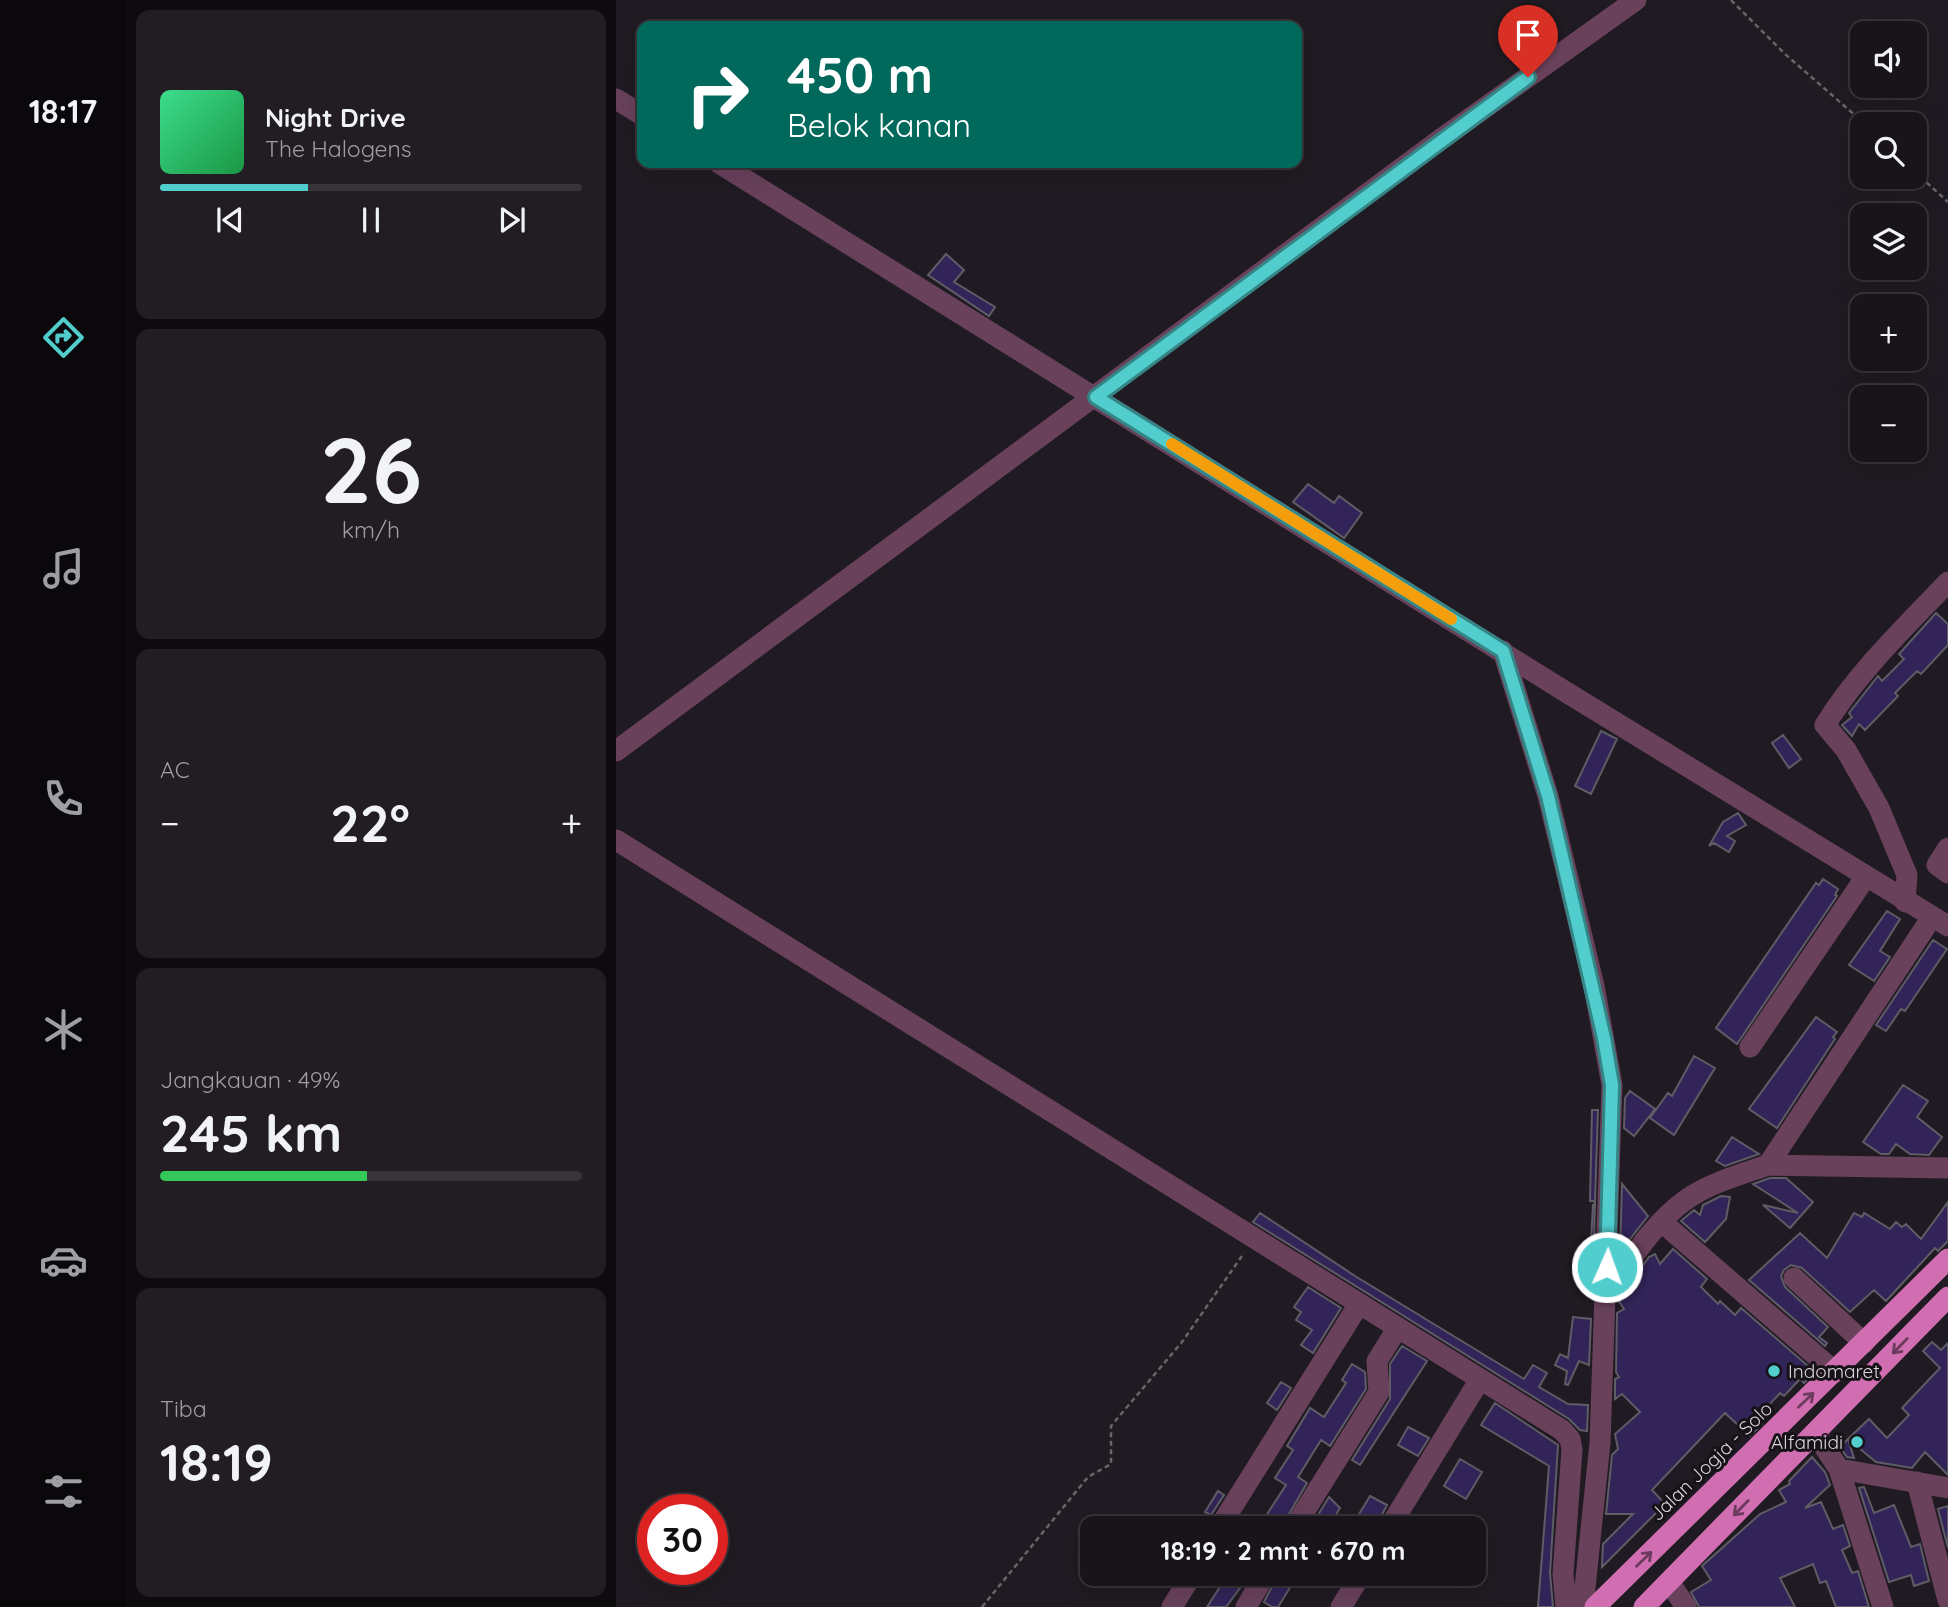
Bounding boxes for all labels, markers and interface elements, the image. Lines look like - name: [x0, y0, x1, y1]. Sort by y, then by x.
- pin: [1498, 5, 1558, 77]
- icon: arrive: [1509, 16, 1547, 54]
- map controls: [1850, 21, 1927, 462]
- button: sound: [1850, 21, 1927, 98]
- text: 450 m: [787, 44, 933, 105]
- icon: right: [672, 49, 763, 140]
- text: 18:17: [29, 91, 97, 131]
- text: Night Drive: [265, 101, 406, 134]
- text: Belok kanan: [787, 105, 971, 145]
- button: search: [1850, 112, 1927, 189]
- text: The Halogens: [265, 134, 412, 163]
- icon: previous: [211, 201, 249, 239]
- icon: pause: [352, 201, 390, 239]
- icon: next: [493, 201, 531, 239]
- button: layers: [1850, 203, 1927, 280]
- button: +: [1850, 294, 1927, 371]
- icon: directions: [39, 313, 88, 362]
- button: −: [1850, 385, 1927, 462]
- text: 26: [320, 412, 422, 526]
- text: km/h: [342, 515, 400, 544]
- icon: music: [39, 544, 88, 593]
- text: AC: [160, 755, 190, 784]
- icon: phone: [39, 774, 88, 823]
- text: 22°: [330, 790, 410, 855]
- text: −: [160, 799, 180, 847]
- text: +: [561, 799, 582, 847]
- icon: climate: [39, 1005, 88, 1054]
- text: Jangkauan · 49%: [160, 1065, 340, 1094]
- text: 245 km: [160, 1100, 342, 1165]
- position arrow: [1570, 1230, 1644, 1304]
- icon: car: [39, 1236, 88, 1285]
- one-way arrow: [1892, 1337, 1909, 1354]
- place label: Indomaret: [1788, 1359, 1880, 1383]
- marker: Indomaret: [1766, 1363, 1782, 1379]
- one-way arrow: [1798, 1391, 1815, 1408]
- text: Tiba: [160, 1394, 207, 1423]
- street label: Jalan Jogja - Solo: [1645, 1396, 1777, 1526]
- text: 18:19: [160, 1429, 273, 1494]
- place label: Alfamidi: [1771, 1430, 1843, 1454]
- marker: Alfamidi: [1849, 1434, 1865, 1450]
- icon: filters: [39, 1467, 88, 1516]
- speed limit sign: 30: [637, 1494, 728, 1585]
- one-way arrow: [1733, 1499, 1750, 1516]
- text: 18:19 · 2 mnt · 670 m: [1160, 1534, 1406, 1567]
- one-way arrow: [1635, 1551, 1652, 1568]

